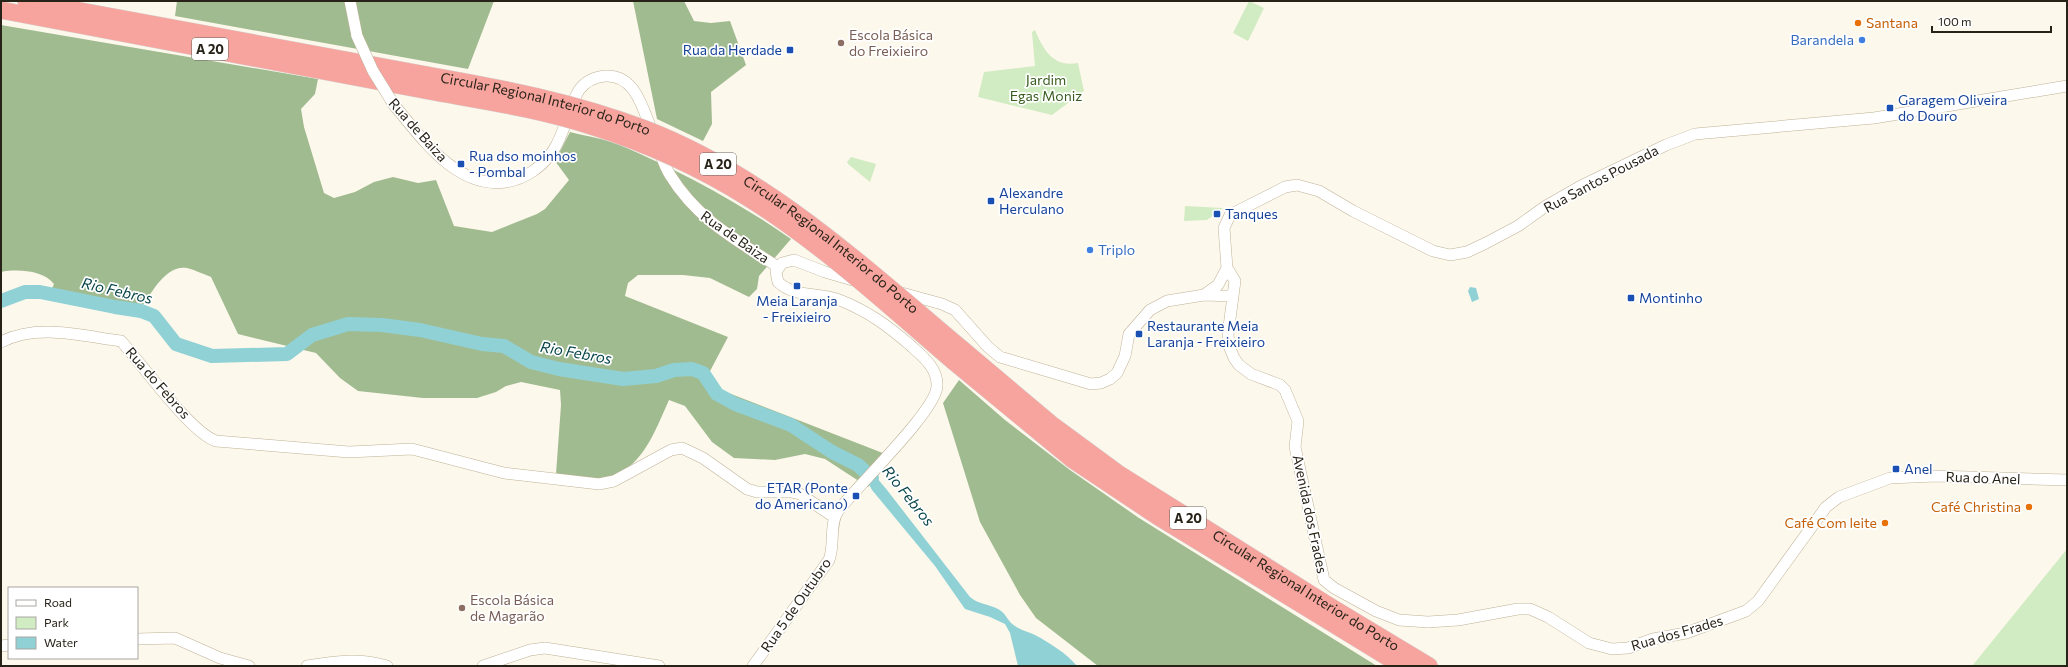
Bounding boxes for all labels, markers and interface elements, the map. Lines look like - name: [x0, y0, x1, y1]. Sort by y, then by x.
- scale bar: [1932, 8, 2051, 34]
- place label: Santana: [1866, 14, 1918, 31]
- text: 100 m: [1938, 14, 1972, 28]
- marker: Santana: [1853, 18, 1863, 28]
- place label: Escola Básica do Freixieiro: [849, 26, 933, 59]
- place label: Barandela: [1790, 31, 1854, 48]
- marker: Barandela: [1857, 35, 1867, 45]
- road number: A 20: [192, 38, 228, 60]
- marker: Escola Básica do Freixieiro: [836, 38, 846, 48]
- place label: Rua da Herdade: [683, 41, 782, 58]
- marker: Rua da Herdade: [785, 45, 795, 55]
- street label: Circular Regional Interior do Porto: [439, 69, 653, 138]
- park label: Jardim Egas Moniz: [1010, 71, 1082, 104]
- place label: Garagem Oliveira do Douro: [1898, 91, 2007, 124]
- street label: Rua de Baiza: [385, 94, 451, 165]
- marker: Garagem Oliveira do Douro: [1885, 103, 1895, 113]
- street label: Rua Santos Pousada: [1541, 141, 1661, 216]
- place label: Rua dso moinhos - Pombal: [469, 147, 576, 180]
- road number: A 20: [700, 153, 736, 175]
- marker: Rua dso moinhos - Pombal: [456, 159, 466, 169]
- street label: Circular Regional Interior do Porto: [740, 172, 922, 317]
- place label: Alexandre Herculano: [999, 184, 1064, 217]
- marker: Alexandre Herculano: [986, 196, 996, 206]
- place label: Tanques: [1225, 205, 1278, 222]
- street label: Rua de Baiza: [698, 207, 773, 266]
- marker: Tanques: [1212, 209, 1222, 219]
- place label: Triplo: [1098, 241, 1135, 258]
- marker: Triplo: [1085, 245, 1095, 255]
- water label: Rio Febros: [80, 273, 155, 307]
- marker: Meia Laranja - Freixieiro: [792, 281, 802, 291]
- place label: Montinho: [1639, 289, 1703, 306]
- place label: Meia Laranja - Freixieiro: [756, 292, 838, 325]
- marker: Montinho: [1626, 293, 1636, 303]
- place label: Restaurante Meia Laranja - Freixieiro: [1147, 317, 1265, 350]
- marker: Restaurante Meia Laranja - Freixieiro: [1134, 329, 1144, 339]
- water label: Rio Febros: [539, 337, 613, 367]
- street label: Rua do Febros: [123, 343, 194, 422]
- street label: Avenida dos Frades: [1290, 453, 1331, 575]
- place label: Anel: [1904, 460, 1933, 477]
- water label: Rio Febros: [879, 462, 939, 529]
- marker: Anel: [1891, 464, 1901, 474]
- street label: Rua do Anel: [1945, 468, 2021, 487]
- place label: ETAR (Ponte do Americano): [755, 479, 848, 512]
- marker: ETAR (Ponte do Americano): [851, 491, 861, 501]
- place label: Café Christina: [1931, 498, 2021, 515]
- marker: Café Christina: [2024, 502, 2034, 512]
- road number: A 20: [1170, 507, 1206, 529]
- place label: Café Com leite: [1784, 514, 1877, 531]
- marker: Café Com leite: [1880, 518, 1890, 528]
- street label: Circular Regional Interior do Porto: [1210, 526, 1403, 654]
- street label: Rua 5 de Outubro: [757, 554, 834, 655]
- legend: [8, 587, 138, 659]
- place label: Escola Básica de Magarão: [470, 591, 554, 624]
- text: Road: [44, 595, 72, 609]
- marker: Escola Básica de Magarão: [457, 603, 467, 613]
- street label: Rua dos Frades: [1629, 611, 1725, 654]
- text: Park: [44, 615, 70, 629]
- text: Water: [44, 635, 78, 649]

